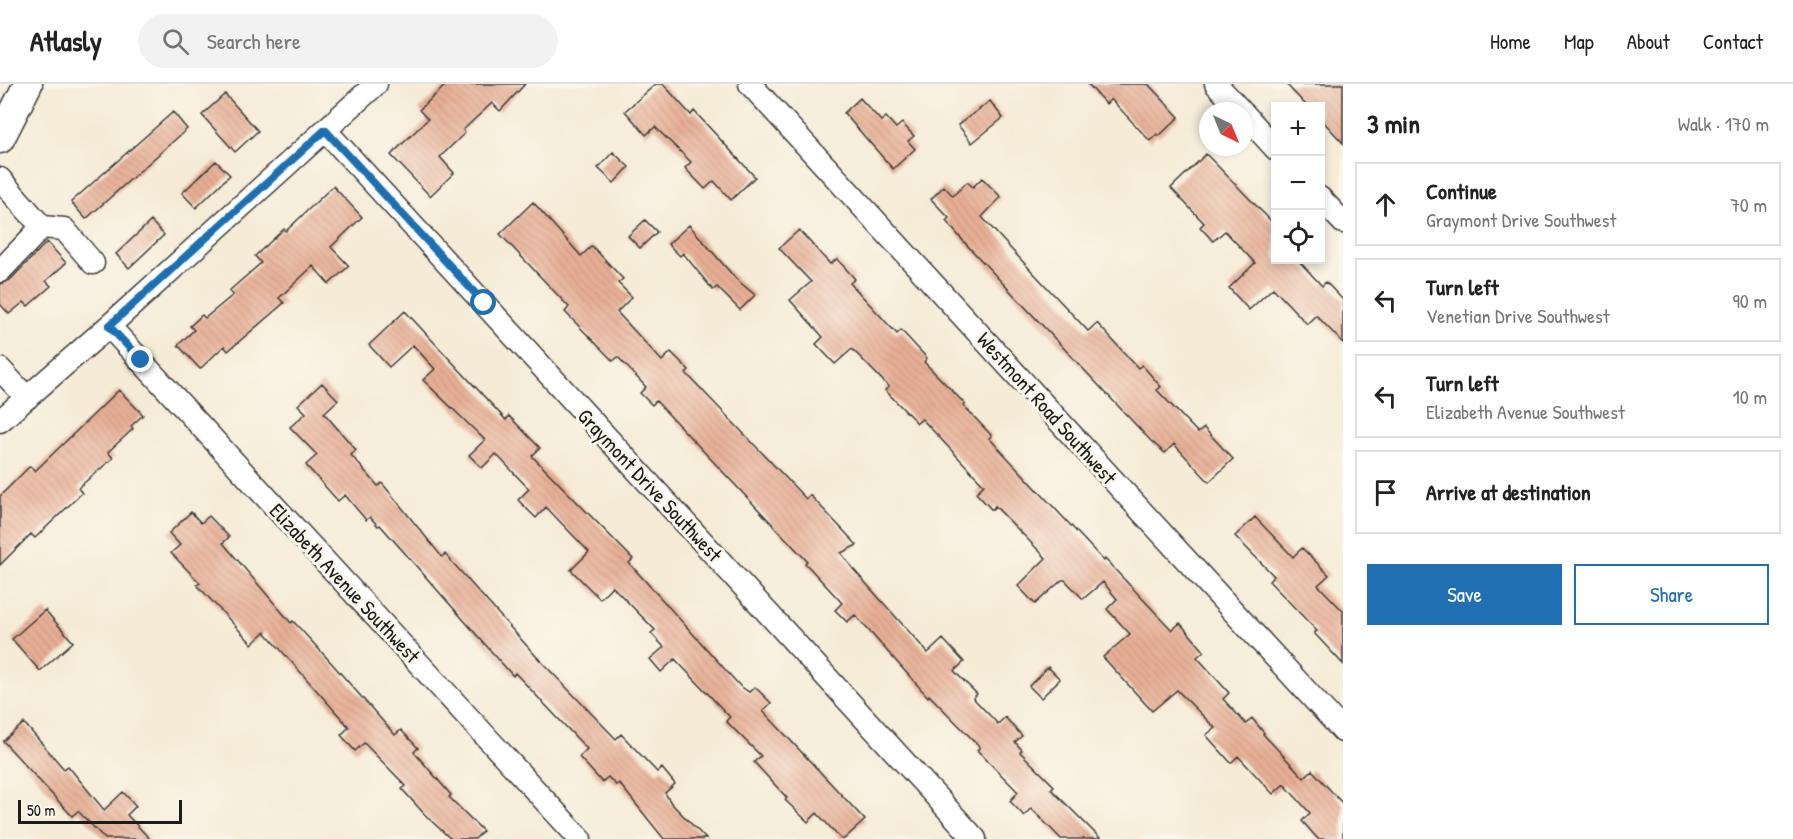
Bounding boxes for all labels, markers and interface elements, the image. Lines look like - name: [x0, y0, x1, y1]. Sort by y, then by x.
- search box: [138, 14, 558, 68]
- text: Atlasly: [30, 22, 102, 60]
- icon: search: [159, 25, 192, 58]
- text: Search here: [207, 26, 301, 56]
- text: Home: [1490, 27, 1531, 56]
- text: Map: [1564, 27, 1594, 56]
- text: About: [1627, 27, 1670, 56]
- text: Contact: [1703, 27, 1763, 56]
- north arrow: [1199, 102, 1253, 156]
- map controls: [1271, 102, 1325, 264]
- button: +: [1271, 102, 1325, 156]
- text: 3 min: [1367, 106, 1420, 141]
- text: Walk · 170 m: [1678, 110, 1769, 137]
- button: −: [1271, 156, 1325, 210]
- text: Continue: [1426, 176, 1497, 206]
- icon: ahead: [1369, 188, 1402, 221]
- text: 70 m: [1730, 191, 1767, 218]
- text: Graymont Drive Southwest: [1426, 206, 1616, 233]
- button: locate: [1271, 210, 1325, 264]
- text: Turn left: [1426, 272, 1499, 302]
- icon: left: [1369, 284, 1402, 317]
- text: 90 m: [1733, 287, 1767, 314]
- route start: [470, 289, 496, 315]
- text: Venetian Drive Southwest: [1426, 302, 1610, 329]
- street label: Westmont Road Southwest: [971, 325, 1124, 491]
- route end: [127, 346, 153, 372]
- text: Turn left: [1426, 368, 1499, 398]
- icon: left: [1369, 380, 1402, 413]
- text: 10 m: [1733, 383, 1767, 410]
- text: Elizabeth Avenue Southwest: [1426, 398, 1625, 425]
- street label: Graymont Drive Southwest: [571, 402, 729, 569]
- icon: arrive: [1369, 476, 1402, 509]
- text: Arrive at destination: [1426, 477, 1591, 507]
- street label: Elizabeth Avenue Southwest: [263, 497, 427, 670]
- button: Save: [1367, 564, 1562, 625]
- button: Share: [1574, 564, 1769, 625]
- scale bar: [18, 797, 182, 824]
- text: 50 m: [27, 799, 56, 821]

